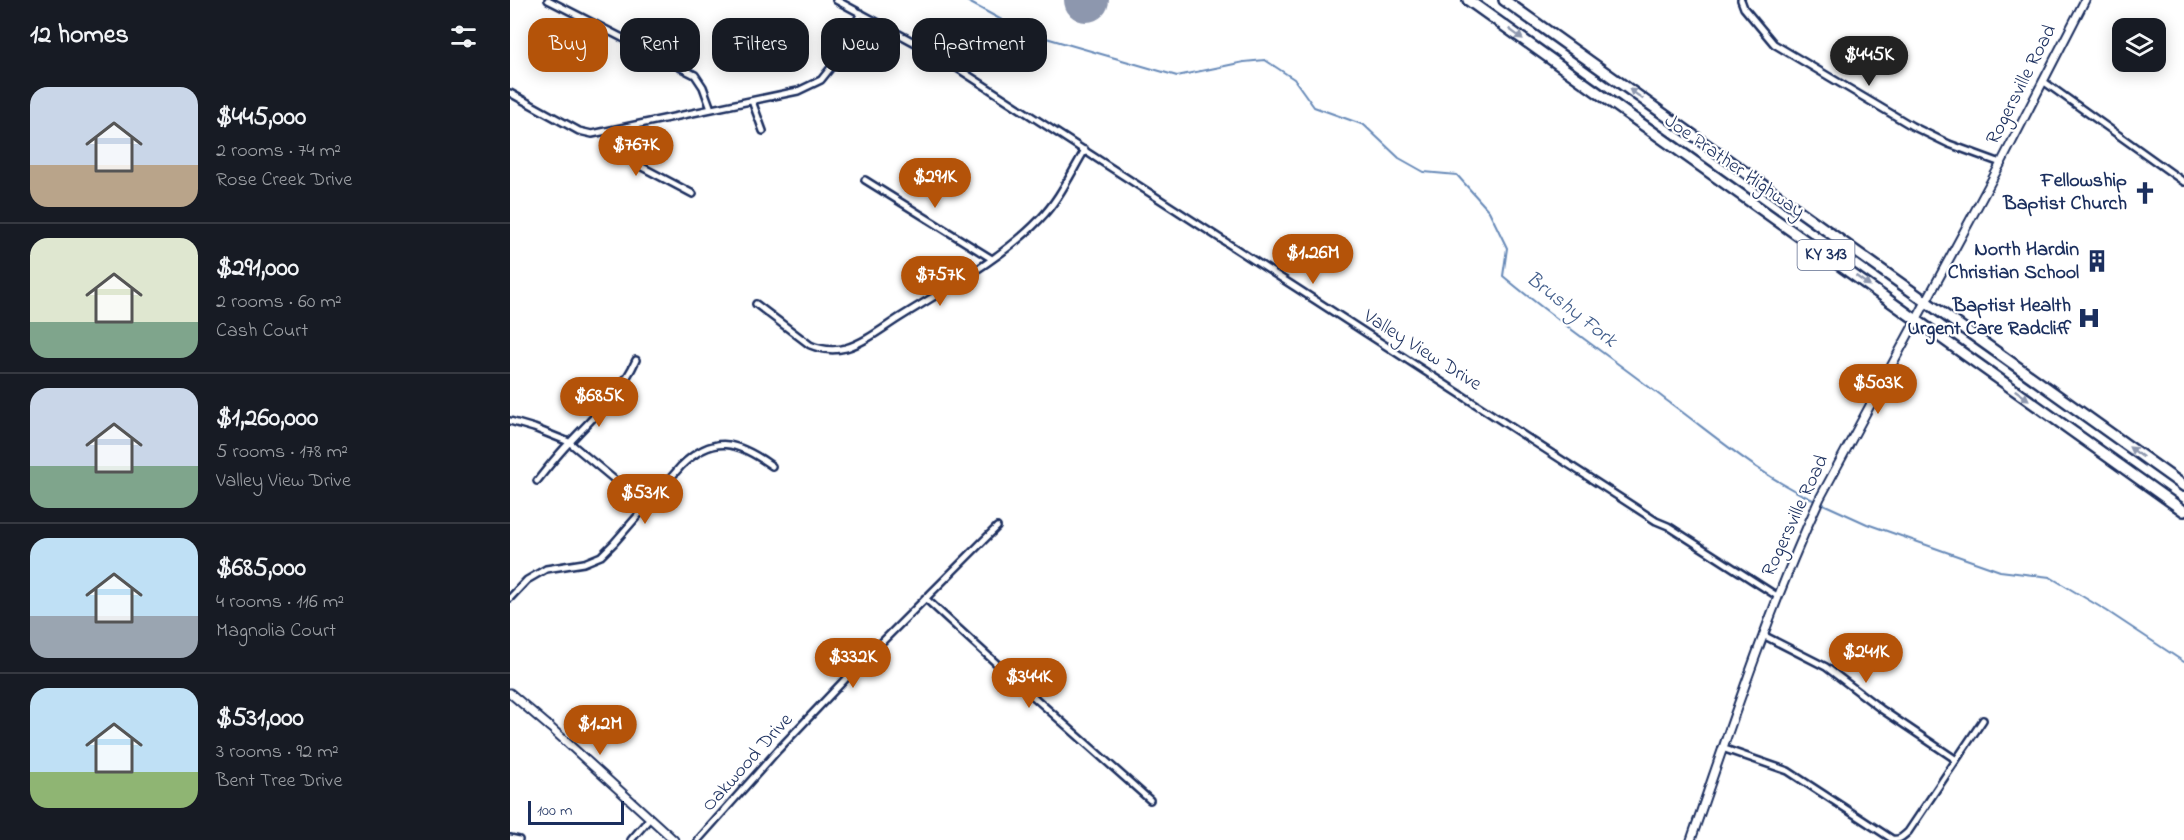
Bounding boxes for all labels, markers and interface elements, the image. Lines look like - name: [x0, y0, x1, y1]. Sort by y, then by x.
- text: 12 homes: [30, 17, 129, 55]
- chip: Buy: [528, 18, 608, 72]
- chip: Rent: [620, 18, 700, 72]
- chip: Filters: [712, 18, 809, 72]
- chip: New: [821, 18, 900, 72]
- chip: Apartment: [912, 18, 1047, 72]
- map controls: [2112, 18, 2166, 72]
- button: layers: [2112, 18, 2166, 72]
- icon: filters: [447, 20, 480, 53]
- street label: Rogersville Road: [1979, 20, 2066, 151]
- one-way arrow: [1508, 28, 1524, 39]
- pin: $445K: [1827, 36, 1911, 87]
- text: $445K: [1844, 41, 1894, 70]
- one-way arrow: [1629, 89, 1644, 101]
- text: $445,000: [216, 99, 306, 137]
- street label: Joe Prather Highway: [1657, 108, 1810, 227]
- icon: home: [78, 111, 150, 183]
- pin: $767K: [594, 126, 678, 177]
- text: $767K: [612, 131, 660, 160]
- text: 2 rooms · 74 m²: [216, 137, 341, 166]
- pin: $291K: [893, 158, 977, 209]
- text: $291K: [913, 163, 957, 192]
- text: Rose Creek Drive: [216, 166, 352, 195]
- place label: Fellowship Baptist Church: [2002, 167, 2127, 219]
- church icon: Fellowship Baptist Church: [2132, 180, 2158, 206]
- pin: $1.26M: [1264, 234, 1362, 285]
- place label: North Hardin Christian School: [1948, 236, 2079, 288]
- text: $1.26M: [1286, 239, 1340, 268]
- road number: KY 313: [1798, 240, 1854, 270]
- building icon: North Hardin Christian School: [2084, 248, 2110, 274]
- text: $291,000: [216, 250, 299, 288]
- pin: $757K: [898, 256, 982, 307]
- text: $757K: [915, 261, 965, 290]
- icon: home: [78, 262, 150, 334]
- water label: Brushy Fork: [1519, 265, 1624, 356]
- one-way arrow: [1854, 275, 1870, 287]
- text: 2 rooms · 60 m²: [216, 288, 342, 317]
- place label: Baptist Health Urgent Care Radcliff: [1907, 292, 2072, 345]
- street label: Valley View Drive: [1356, 302, 1487, 399]
- hospital icon: Baptist Health Urgent Care Radcliff: [2076, 305, 2102, 331]
- text: Cash Court: [216, 317, 308, 346]
- pin: $503K: [1836, 364, 1920, 415]
- text: $503K: [1853, 369, 1903, 398]
- pin: $685K: [557, 377, 641, 428]
- text: $685K: [574, 382, 624, 411]
- one-way arrow: [2014, 388, 2029, 400]
- text: $1,260,000: [216, 400, 318, 438]
- icon: home: [78, 412, 150, 484]
- text: 5 rooms · 178 m²: [216, 438, 348, 467]
- one-way arrow: [2129, 446, 2145, 458]
- street label: Rogersville Road: [1755, 450, 1838, 582]
- text: Valley View Drive: [216, 467, 351, 496]
- pin: $531K: [603, 474, 687, 525]
- text: $531K: [621, 479, 669, 508]
- text: $685,000: [216, 550, 306, 588]
- icon: home: [78, 562, 150, 634]
- text: 4 rooms · 116 m²: [216, 588, 344, 617]
- text: Magnolia Court: [216, 617, 336, 646]
- pin: $241K: [1824, 633, 1908, 684]
- pin: $332K: [811, 638, 895, 689]
- text: $241K: [1843, 638, 1889, 667]
- text: $332K: [829, 643, 877, 672]
- pin: $344K: [987, 658, 1071, 709]
- text: $344K: [1006, 663, 1052, 692]
- text: $531,000: [216, 700, 304, 738]
- pin: $1.2M: [558, 705, 642, 756]
- street label: Oakwood Drive: [696, 707, 800, 819]
- text: $1.2M: [578, 710, 622, 739]
- icon: home: [78, 712, 150, 784]
- text: 3 rooms · 92 m²: [216, 738, 339, 767]
- text: Bent Tree Drive: [216, 767, 342, 796]
- scale bar: [528, 798, 624, 826]
- text: 100 m: [537, 799, 572, 823]

